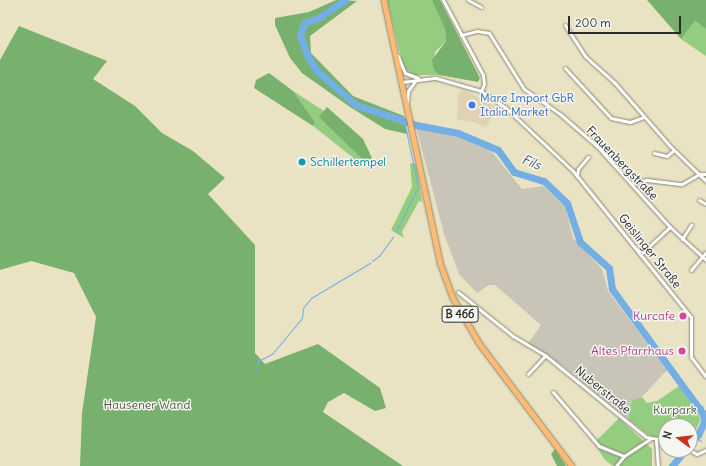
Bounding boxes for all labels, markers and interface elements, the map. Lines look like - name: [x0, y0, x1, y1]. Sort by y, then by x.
- scale bar: [570, 8, 683, 34]
- text: 200 m: [575, 15, 611, 30]
- place label: Mare Import GbR Italia Market: [480, 91, 574, 119]
- marker: Mare Import GbR Italia Market: [467, 100, 477, 110]
- street label: Frauenbergstraße: [583, 123, 661, 203]
- water label: Fils: [519, 152, 543, 174]
- place label: Schillertempel: [310, 155, 386, 169]
- marker: Schillertempel: [297, 157, 307, 167]
- street label: Geislinger Straße: [616, 211, 684, 291]
- road number: B 466: [441, 305, 479, 323]
- place label: Kurcafe: [633, 309, 675, 323]
- marker: Kurcafe: [678, 311, 688, 321]
- place label: Altes Pfarrhaus: [591, 344, 674, 358]
- marker: Altes Pfarrhaus: [677, 346, 687, 356]
- street label: Nuberstraße: [572, 363, 634, 417]
- park label: Hausener Wand: [104, 398, 190, 412]
- park label: Kurpark: [653, 403, 697, 417]
- north arrow: [658, 418, 698, 458]
- text: N: [660, 430, 675, 441]

